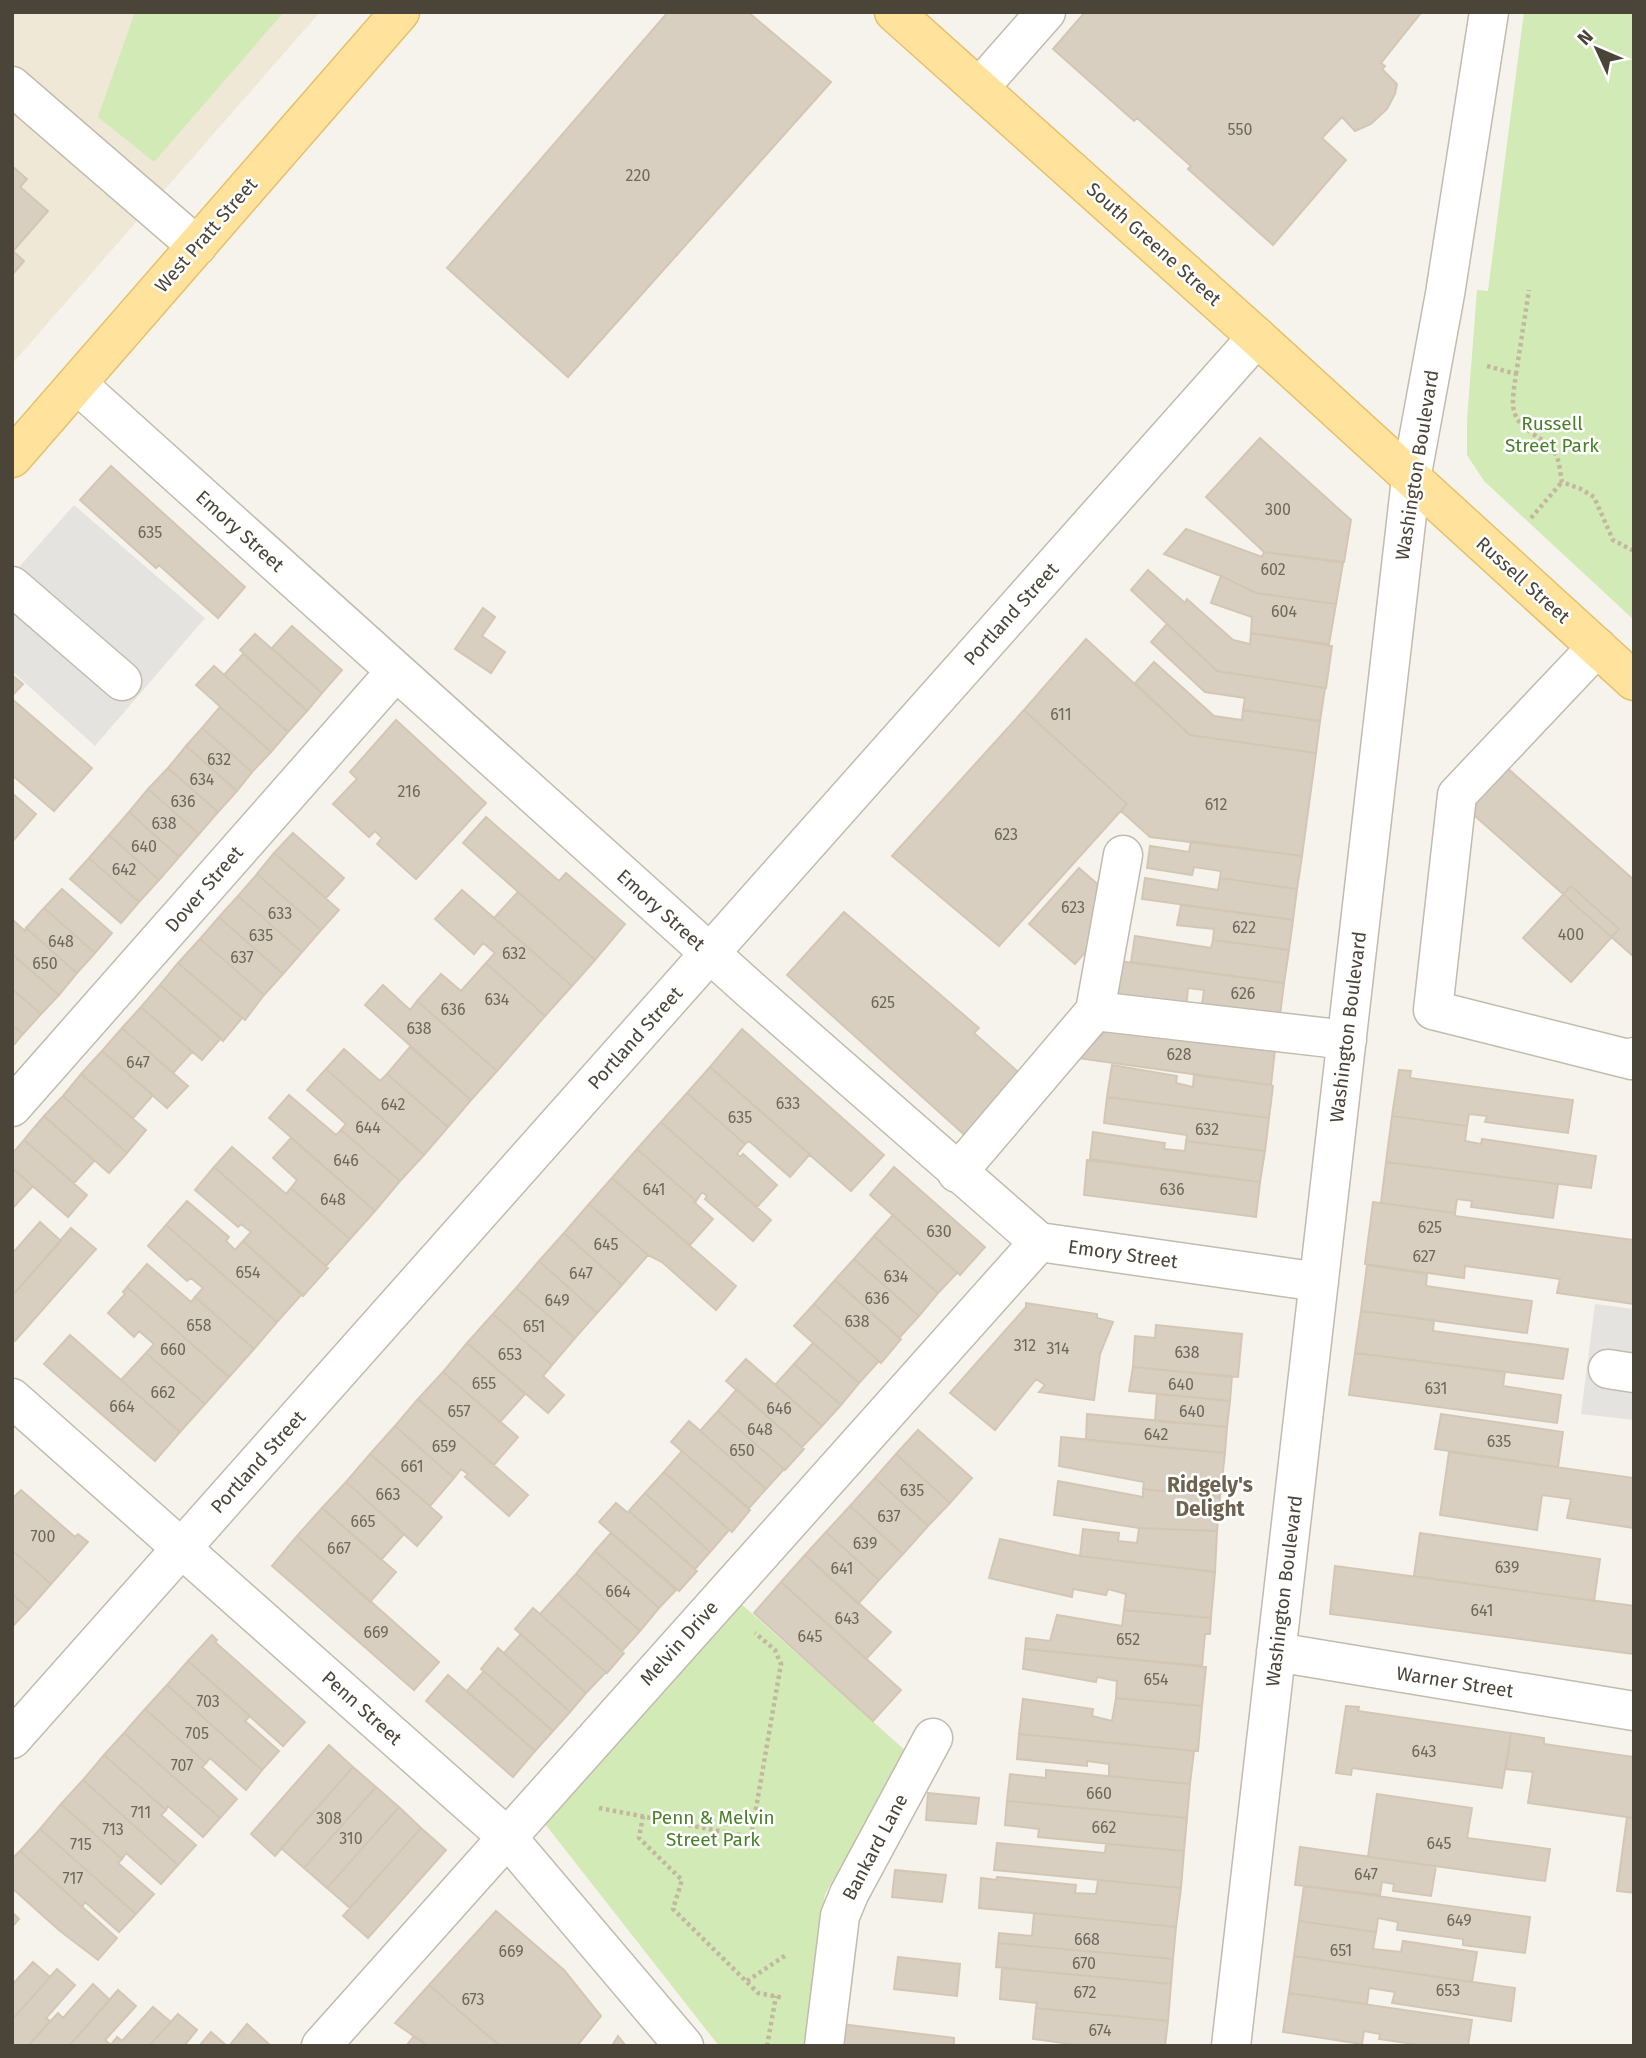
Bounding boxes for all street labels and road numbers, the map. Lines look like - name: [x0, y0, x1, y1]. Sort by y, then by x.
- street label: West Pratt Street: [150, 173, 262, 297]
- street label: South Greene Street: [1082, 178, 1226, 311]
- street label: Washington Boulevard: [1391, 368, 1443, 562]
- street label: Emory Street: [191, 485, 289, 577]
- street label: Russell Street: [1471, 532, 1575, 628]
- street label: Portland Street: [959, 558, 1063, 670]
- street label: Dover Street: [160, 841, 248, 937]
- street label: Emory Street: [612, 864, 710, 956]
- street label: Washington Boulevard: [1325, 930, 1371, 1124]
- street label: Portland Street: [583, 982, 687, 1094]
- street label: Emory Street: [1067, 1235, 1180, 1273]
- street label: Portland Street: [206, 1406, 310, 1518]
- street label: Washington Boulevard: [1261, 1494, 1307, 1688]
- street label: Melvin Drive: [635, 1596, 723, 1690]
- street label: Warner Street: [1395, 1661, 1515, 1703]
- street label: Penn Street: [317, 1666, 407, 1750]
- street label: Bankard Lane: [837, 1790, 913, 1904]

